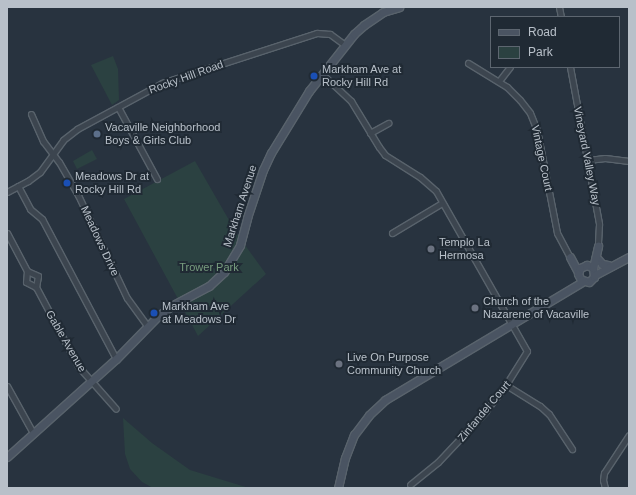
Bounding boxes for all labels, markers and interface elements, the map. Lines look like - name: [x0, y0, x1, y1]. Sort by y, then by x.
- legend: [490, 16, 620, 68]
- text: Road: [528, 25, 557, 39]
- text: Park: [528, 45, 553, 59]
- street label: Rocky Hill Road: [147, 57, 225, 97]
- place label: Markham Ave at Rocky Hill Rd: [322, 63, 402, 89]
- marker: Markham Ave at Rocky Hill Rd: [309, 71, 319, 81]
- street label: Vineyard Valley Way: [571, 106, 603, 206]
- place label: Vacaville Neighborhood Boys & Girls Club: [105, 121, 220, 147]
- street label: Vintage Court: [529, 124, 555, 192]
- marker: Vacaville Neighborhood Boys & Girls Club: [92, 129, 102, 139]
- street label: Markham Avenue: [220, 163, 260, 249]
- place label: Meadows Dr at Rocky Hill Rd: [75, 170, 149, 196]
- marker: Meadows Dr at Rocky Hill Rd: [62, 178, 72, 188]
- street label: Meadows Drive: [78, 204, 122, 278]
- place label: Templo La Hermosa: [439, 236, 490, 262]
- marker: Templo La Hermosa: [426, 244, 436, 254]
- park label: Trower Park: [179, 260, 239, 274]
- place label: Church of the Nazarene of Vacaville: [483, 295, 589, 321]
- place label: Markham Ave at Meadows Dr: [162, 300, 236, 326]
- marker: Church of the Nazarene of Vacaville: [470, 303, 480, 313]
- street label: Gable Avenue: [43, 308, 89, 374]
- marker: Markham Ave at Meadows Dr: [149, 308, 159, 318]
- place label: Live On Purpose Community Church: [347, 351, 441, 377]
- marker: Live On Purpose Community Church: [334, 359, 344, 369]
- street label: Zinfandel Court: [455, 378, 513, 444]

